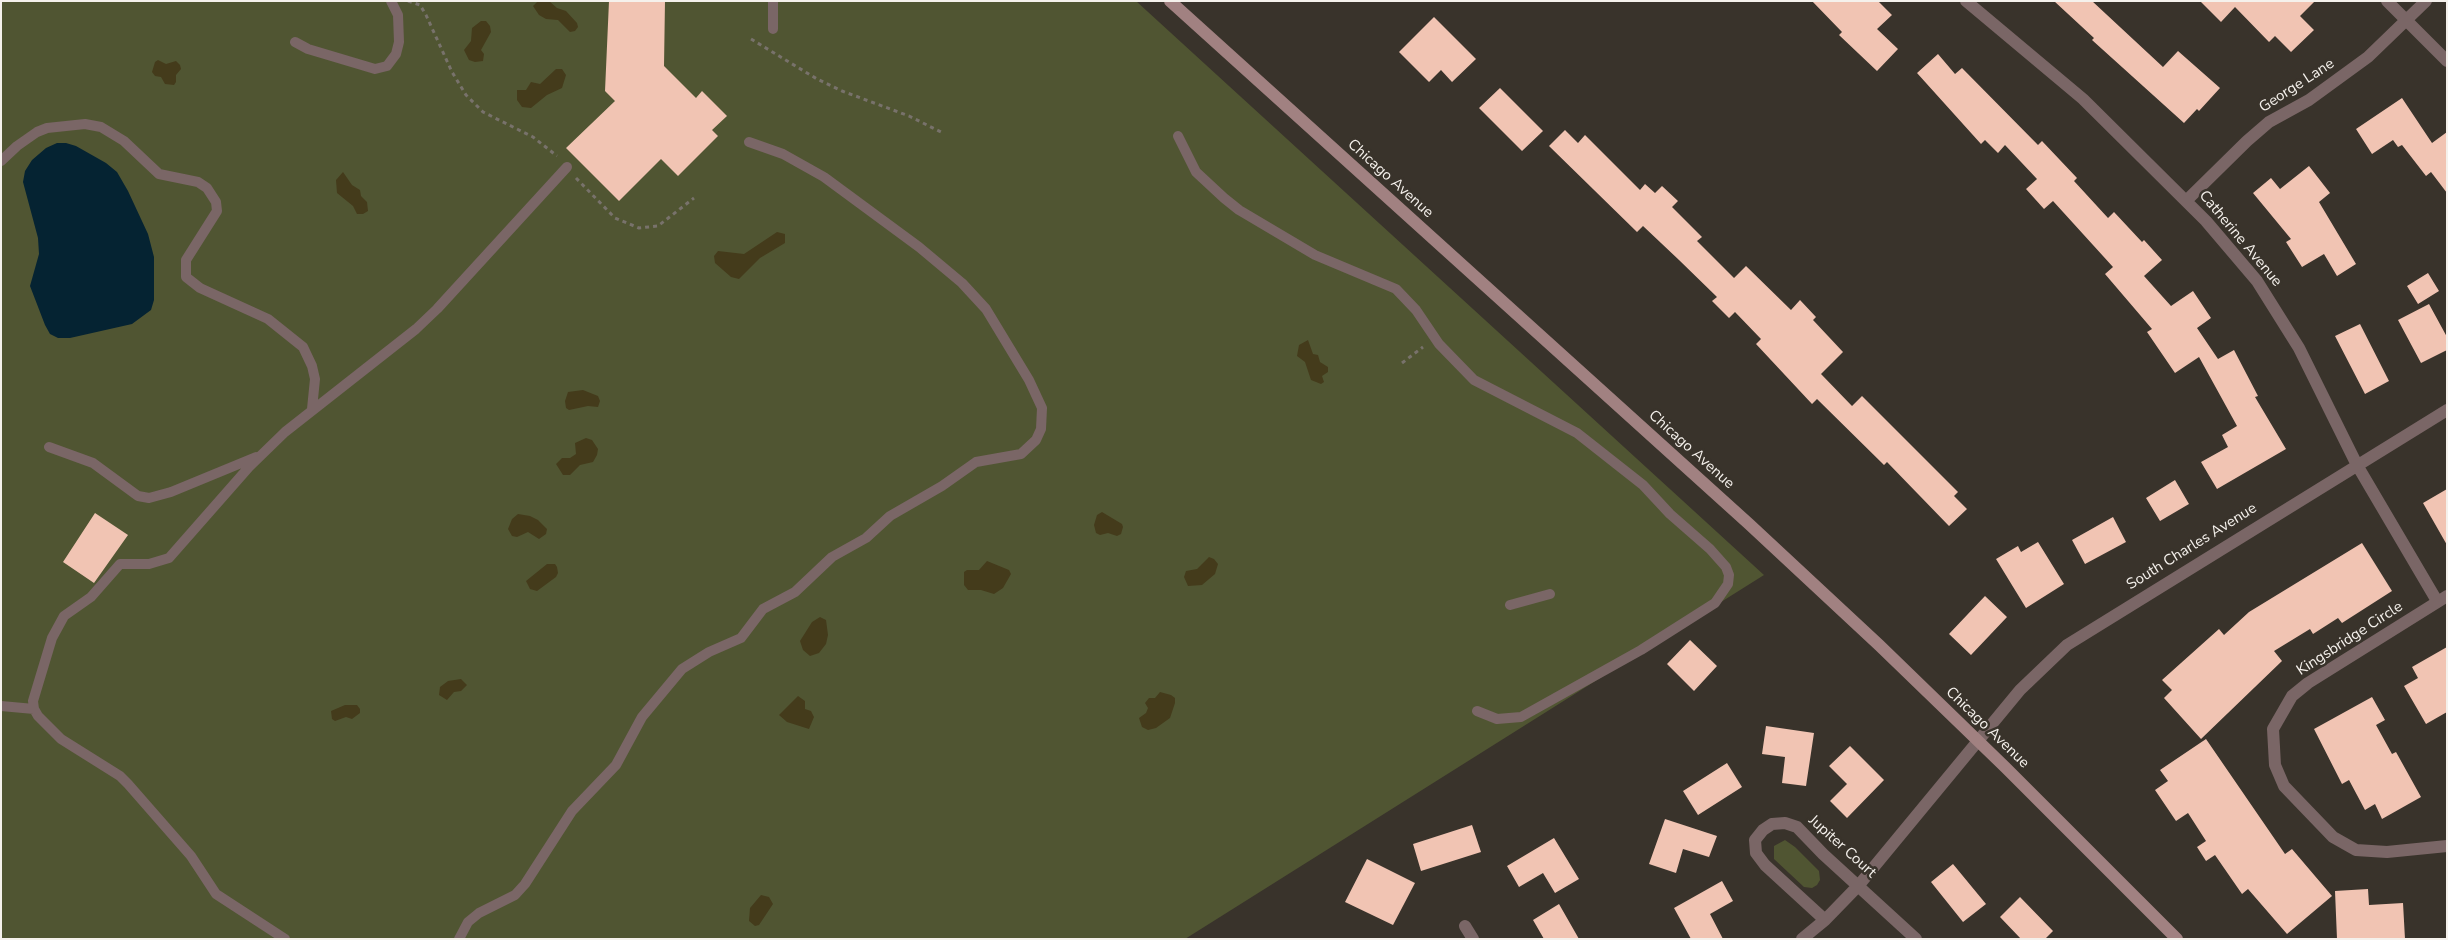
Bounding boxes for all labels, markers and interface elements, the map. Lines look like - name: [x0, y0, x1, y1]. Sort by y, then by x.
- street label: George Lane: [2256, 55, 2338, 117]
- street label: Chicago Avenue: [1343, 136, 1437, 222]
- street label: Catherine Avenue: [2195, 187, 2285, 291]
- street label: Chicago Avenue: [1644, 407, 1738, 493]
- street label: South Charles Avenue: [2124, 500, 2260, 594]
- street label: Kingsbridge Circle: [2294, 598, 2406, 680]
- street label: Chicago Avenue: [1942, 684, 2032, 772]
- street label: Jupiter Court: [1804, 812, 1880, 882]

